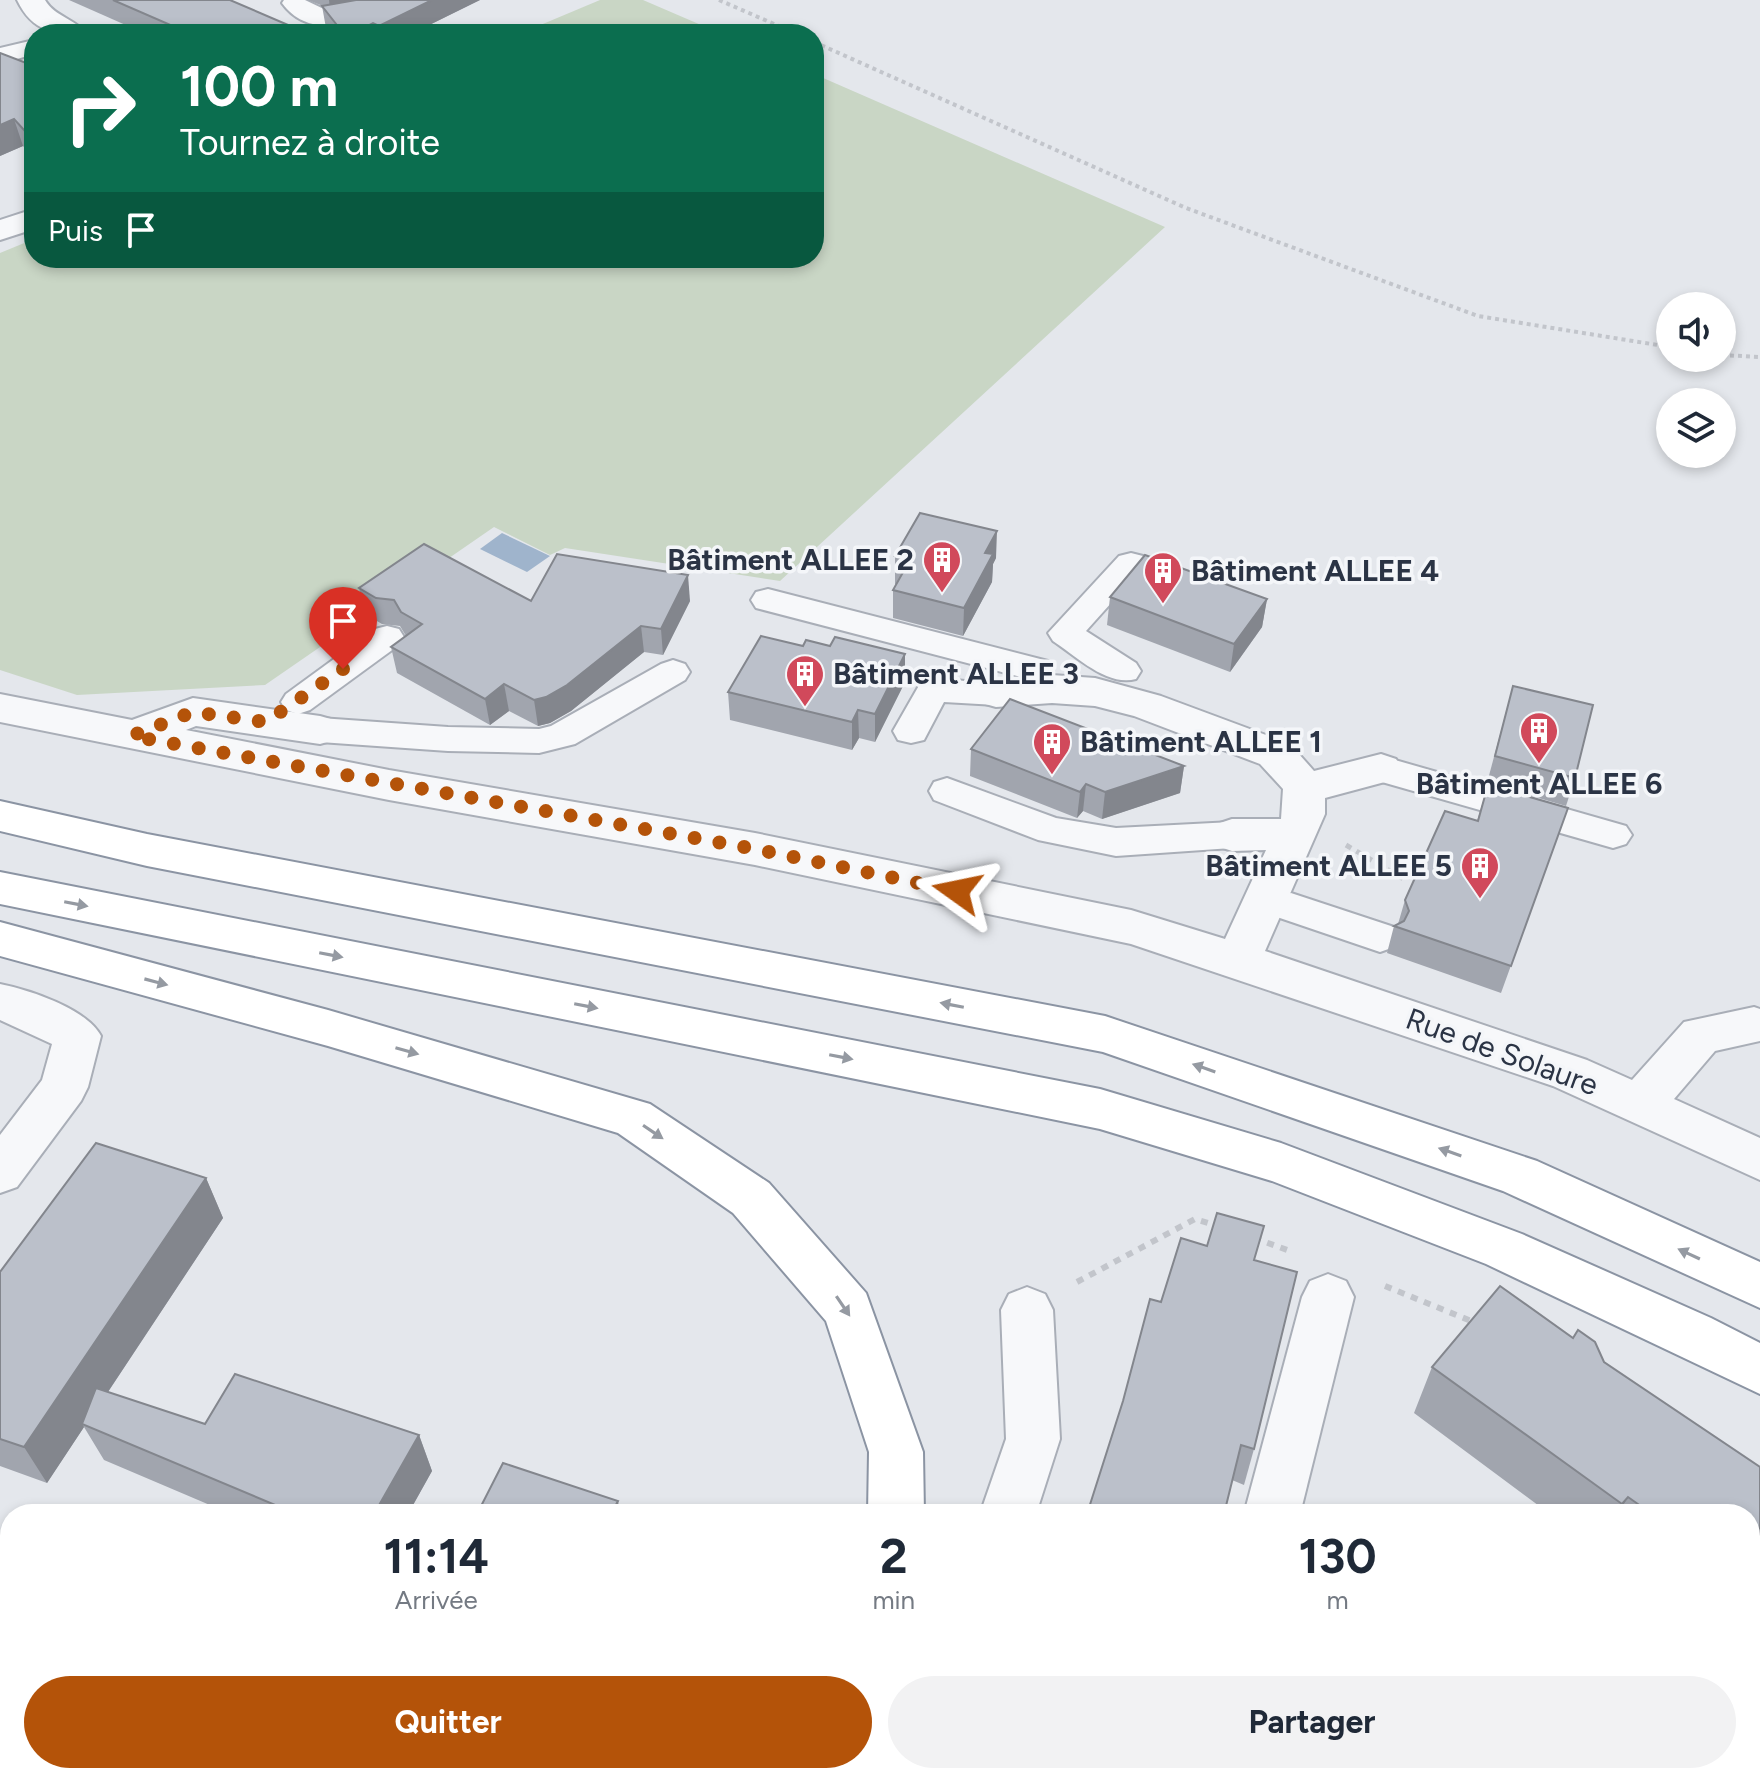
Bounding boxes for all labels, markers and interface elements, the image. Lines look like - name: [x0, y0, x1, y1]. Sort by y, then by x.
- text: 100 m: [180, 53, 338, 120]
- icon: right: [48, 56, 152, 160]
- text: Tournez à droite: [180, 121, 440, 164]
- icon: arrive: [119, 208, 163, 252]
- text: Puis: [48, 212, 103, 249]
- map controls: [1656, 292, 1736, 468]
- button: sound: [1656, 292, 1736, 372]
- button: layers: [1656, 388, 1736, 468]
- building icon: Bâtiment ALLEE 2: [921, 539, 963, 594]
- place label: Bâtiment ALLEE 2: [667, 541, 914, 578]
- building icon: Bâtiment ALLEE 4: [1142, 550, 1184, 605]
- place label: Bâtiment ALLEE 4: [1191, 552, 1439, 589]
- pin: [309, 587, 377, 669]
- icon: arrive: [321, 599, 365, 643]
- building icon: Bâtiment ALLEE 3: [784, 653, 826, 708]
- place label: Bâtiment ALLEE 3: [833, 655, 1079, 692]
- building icon: Bâtiment ALLEE 6: [1518, 710, 1560, 765]
- building icon: Bâtiment ALLEE 1: [1031, 721, 1073, 776]
- place label: Bâtiment ALLEE 1: [1080, 723, 1322, 760]
- place label: Bâtiment ALLEE 6: [1416, 765, 1662, 802]
- building icon: Bâtiment ALLEE 5: [1459, 845, 1501, 900]
- place label: Bâtiment ALLEE 5: [1205, 847, 1452, 884]
- position arrow: [915, 849, 999, 933]
- one-way arrow: [64, 898, 89, 910]
- one-way arrow: [319, 949, 344, 961]
- one-way arrow: [144, 976, 169, 988]
- one-way arrow: [940, 998, 965, 1010]
- one-way arrow: [574, 1000, 599, 1013]
- street label: Rue de Solaure: [1401, 1000, 1603, 1103]
- one-way arrow: [395, 1045, 419, 1058]
- one-way arrow: [829, 1051, 854, 1064]
- one-way arrow: [1192, 1061, 1216, 1073]
- one-way arrow: [642, 1124, 664, 1139]
- one-way arrow: [1438, 1145, 1462, 1157]
- one-way arrow: [1677, 1247, 1701, 1260]
- one-way arrow: [835, 1295, 850, 1316]
- text: 11:14: [383, 1527, 489, 1585]
- text: 2: [880, 1527, 908, 1585]
- text: 130: [1299, 1527, 1377, 1585]
- text: Arrivée: [395, 1584, 478, 1616]
- text: min: [872, 1584, 915, 1616]
- text: m: [1326, 1584, 1349, 1616]
- button: Quitter: [24, 1676, 872, 1768]
- button: Partager: [888, 1676, 1736, 1768]

